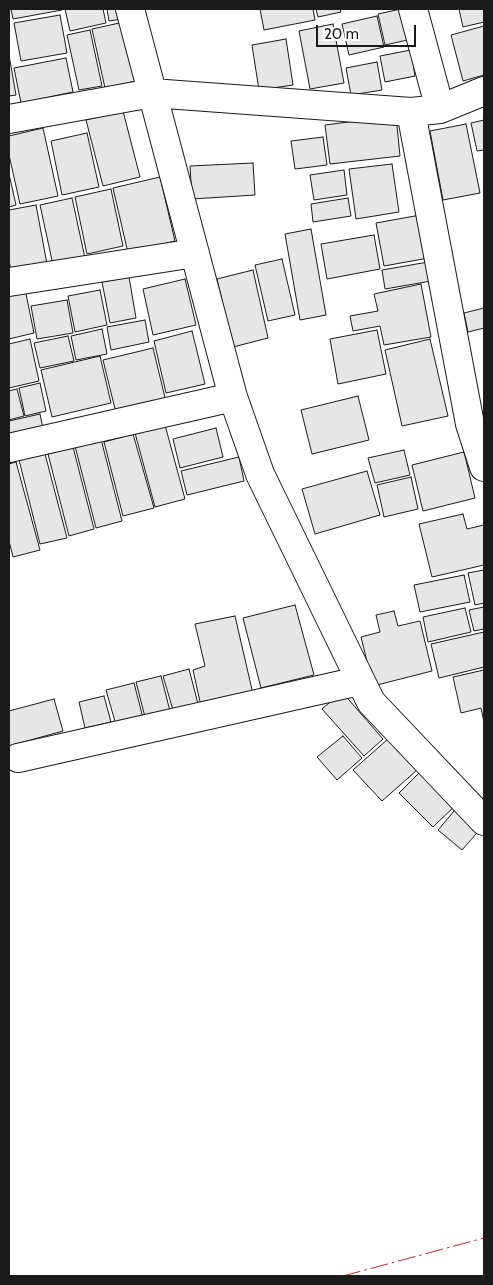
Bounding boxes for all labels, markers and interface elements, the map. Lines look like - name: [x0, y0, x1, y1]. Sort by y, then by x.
- scale bar: [318, 15, 418, 47]
- text: 20 m: [324, 25, 359, 43]

